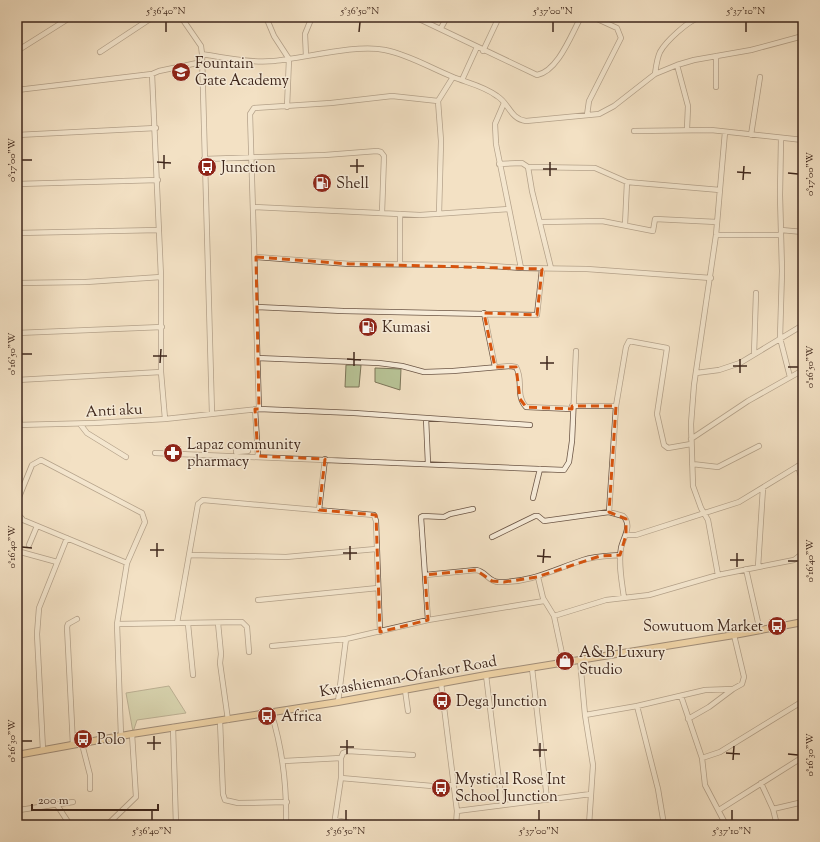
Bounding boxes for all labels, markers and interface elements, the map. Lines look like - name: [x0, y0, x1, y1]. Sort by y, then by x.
- text: 5°36'40"N: [146, 4, 185, 19]
- text: 5°36'50"N: [340, 4, 379, 19]
- text: 5°37'00"N: [532, 4, 573, 19]
- text: 5°37'10"N: [726, 4, 765, 19]
- place label: Fountain Gate Academy: [195, 54, 290, 92]
- school or university icon: Fountain Gate Academy: [170, 61, 192, 83]
- text: 0°17'00"W: [5, 138, 20, 182]
- text: 0°17'00"W: [803, 152, 818, 196]
- bus stop icon: Junction: [196, 156, 218, 178]
- place label: Junction: [220, 158, 276, 179]
- fuel station icon: Shell: [311, 172, 333, 194]
- place label: Shell: [336, 174, 369, 195]
- fuel station icon: Kumasi: [357, 316, 379, 338]
- place label: Kumasi: [382, 318, 430, 339]
- text: 0°16'50"W: [5, 333, 20, 375]
- text: 0°16'50"W: [803, 346, 818, 388]
- street label: Anti aku: [85, 400, 143, 423]
- place label: Lapaz community pharmacy: [187, 435, 301, 473]
- pharmacy icon: Lapaz community pharmacy: [162, 442, 184, 464]
- text: 0°16'40"W: [5, 525, 20, 569]
- text: 0°16'40"W: [803, 539, 818, 583]
- bus stop icon: Sowutuom Market: [766, 615, 788, 637]
- place label: Sowutuom Market: [643, 617, 763, 638]
- place label: A&B Luxury Studio: [579, 643, 666, 681]
- shop icon: A&B Luxury Studio: [554, 650, 576, 672]
- street label: Kwashieman-Ofankor Road: [318, 651, 499, 703]
- bus stop icon: Dega Junction: [431, 690, 453, 712]
- place label: Dega Junction: [456, 692, 547, 713]
- bus stop icon: Africa: [256, 705, 278, 727]
- place label: Africa: [281, 707, 322, 728]
- text: 0°16'30"W: [5, 719, 20, 763]
- bus stop icon: Polo: [72, 728, 94, 750]
- place label: Polo: [97, 730, 125, 751]
- text: 0°16'30"W: [803, 733, 818, 777]
- place label: Mystical Rose Int School Junction: [455, 770, 566, 808]
- bus stop icon: Mystical Rose Int School Junction: [430, 777, 452, 799]
- scale bar: [32, 786, 158, 812]
- text: 200 m: [38, 792, 69, 810]
- text: 5°36'40"N: [132, 824, 171, 839]
- text: 5°36'50"N: [326, 824, 365, 839]
- text: 5°37'00"N: [518, 824, 559, 839]
- text: 5°37'10"N: [712, 824, 751, 839]

